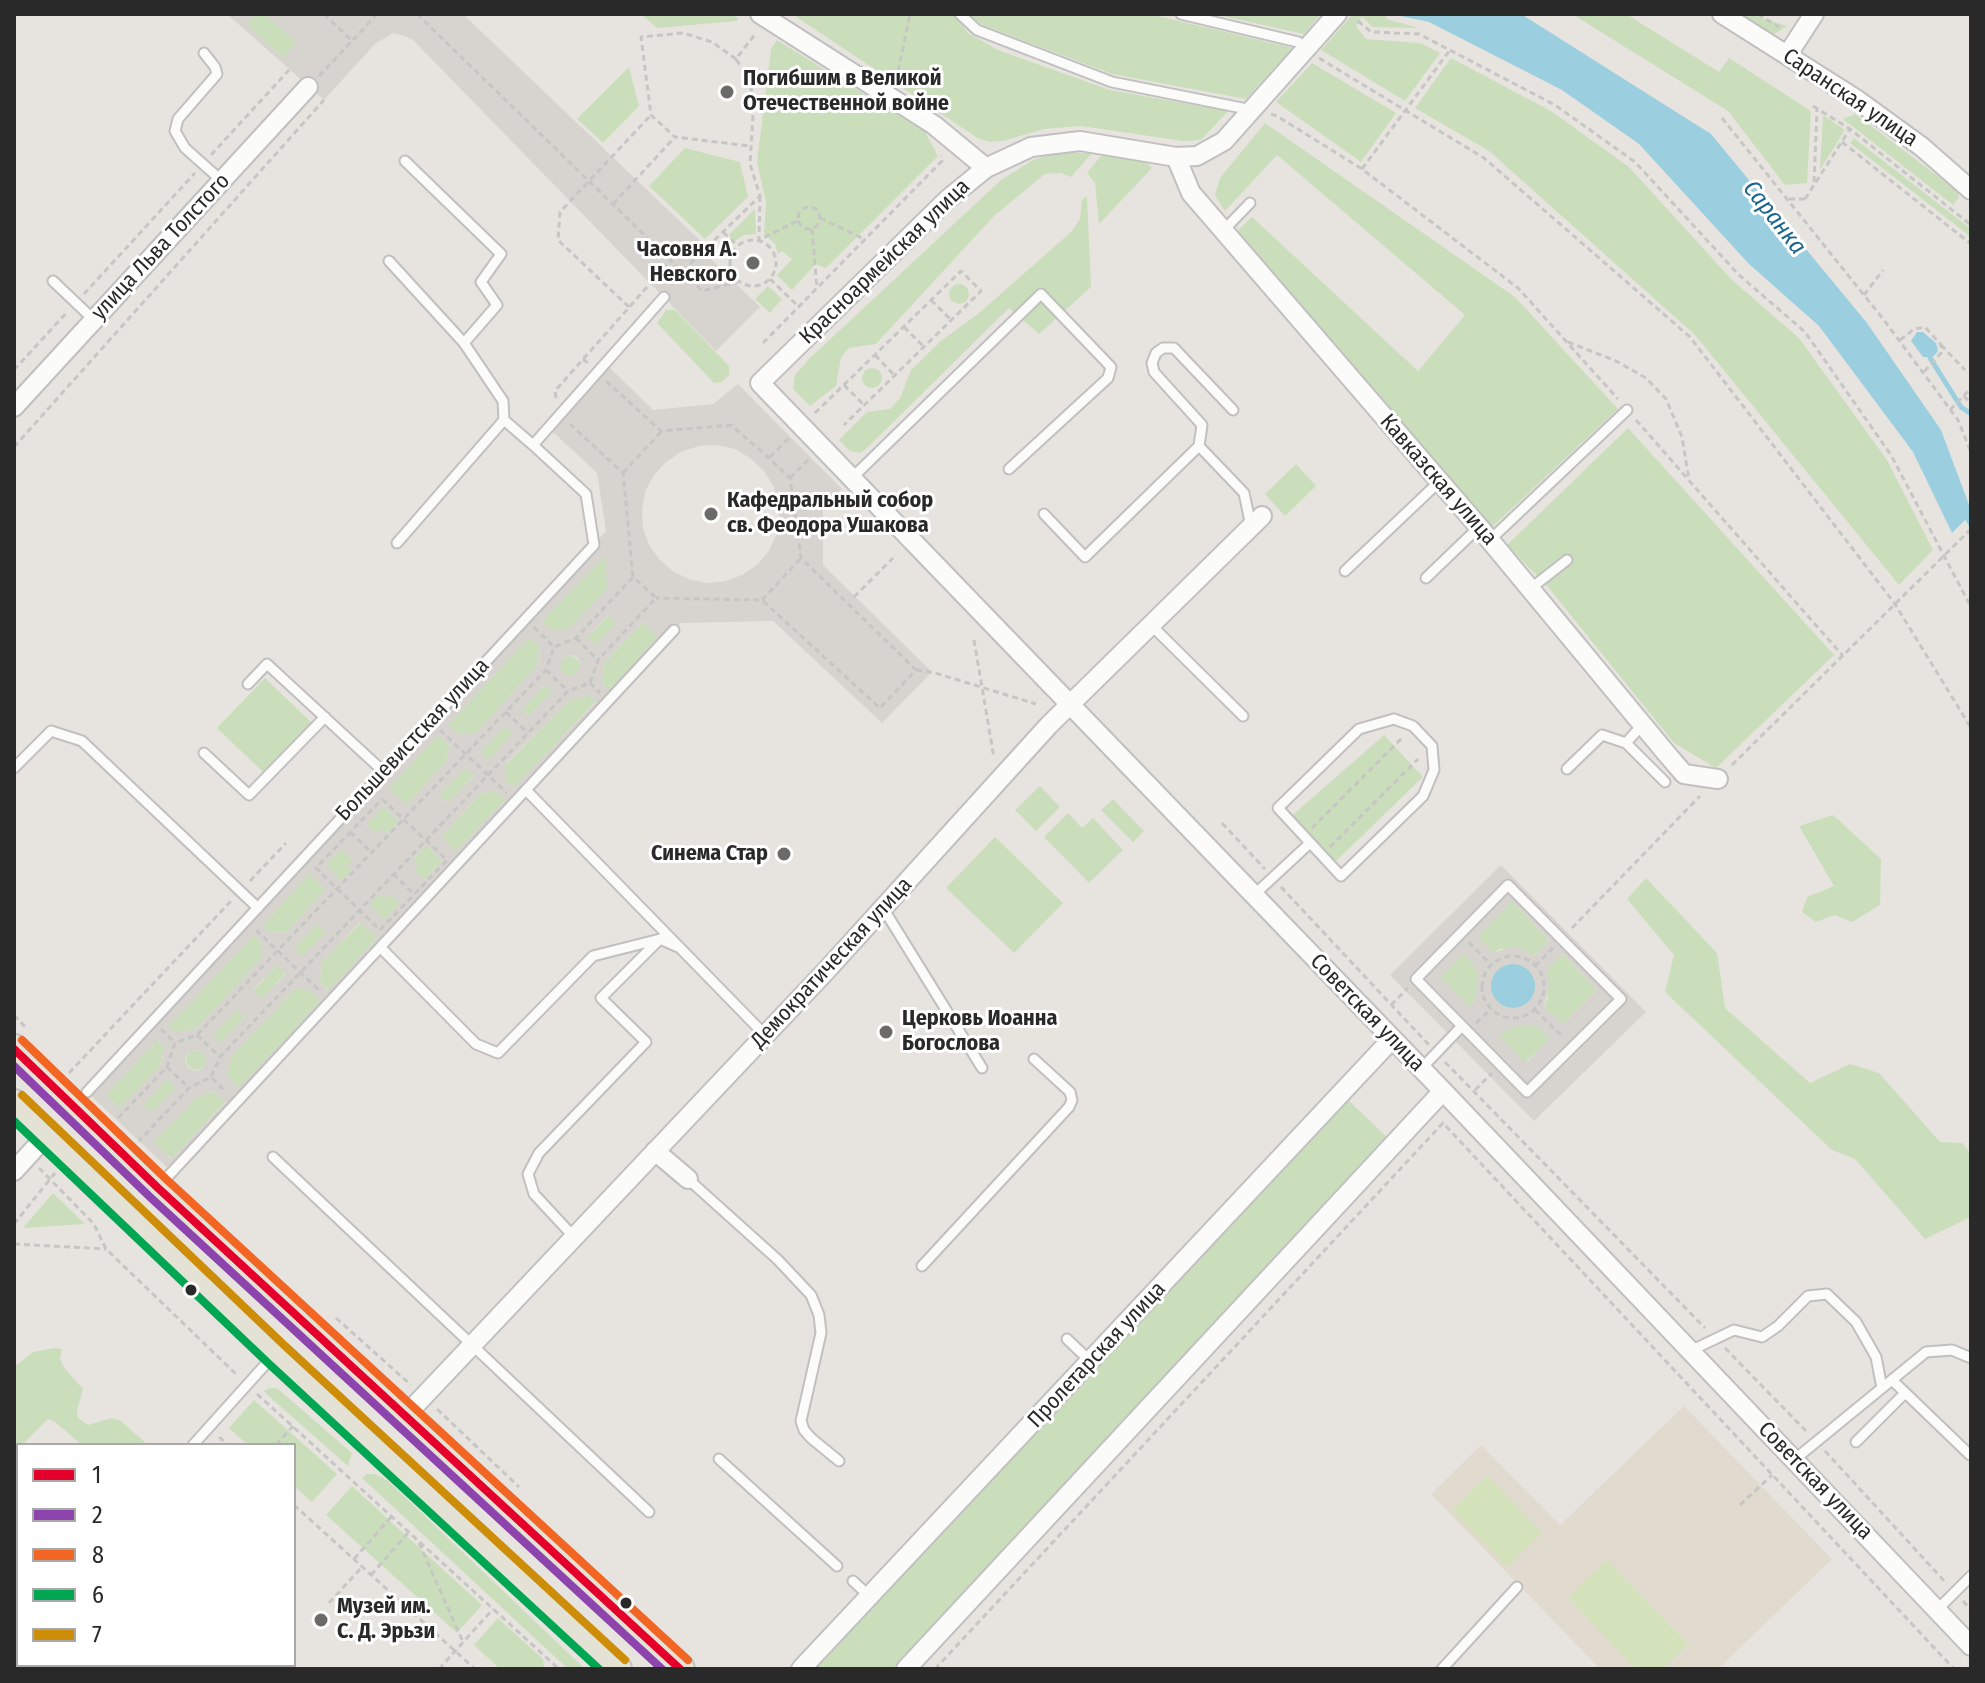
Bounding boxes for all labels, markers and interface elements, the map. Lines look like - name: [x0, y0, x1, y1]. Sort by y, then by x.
- street label: Саранская улица: [1777, 43, 1923, 153]
- place label: Погибшим в Великой Отечественной войне: [743, 66, 949, 118]
- marker: Погибшим в Великой Отечественной войне: [718, 83, 736, 101]
- street label: улица Льва Толстого: [86, 168, 236, 326]
- street label: Красноармейская улица: [794, 174, 976, 350]
- water label: Саранка: [1736, 175, 1812, 261]
- place label: Часовня А. Невского: [637, 237, 737, 288]
- marker: Часовня А. Невского: [744, 254, 762, 272]
- street label: Кавказская улица: [1374, 409, 1502, 551]
- place label: Кафедральный собор св. Феодора Ушакова: [727, 488, 933, 540]
- marker: Кафедральный собор св. Феодора Ушакова: [702, 505, 720, 523]
- street label: Большевистская улица: [331, 653, 495, 827]
- place label: Синема Стар: [651, 841, 768, 867]
- marker: Синема Стар: [775, 845, 793, 863]
- street label: Демократическая улица: [746, 872, 918, 1054]
- street label: Советская улица: [1304, 949, 1430, 1077]
- place label: Церковь Иоанна Богослова: [902, 1006, 1057, 1058]
- marker: Церковь Иоанна Богослова: [877, 1023, 895, 1041]
- street label: Пролетарская улица: [1023, 1277, 1171, 1433]
- unlabelled marker: [183, 1282, 199, 1298]
- street label: Советская улица: [1752, 1417, 1878, 1545]
- legend: [16, 1443, 296, 1667]
- text: 1: [92, 1461, 101, 1489]
- text: 2: [92, 1501, 103, 1529]
- text: 8: [92, 1541, 104, 1569]
- text: 6: [92, 1581, 104, 1609]
- place label: Музей им. С. Д. Эрьзи: [337, 1594, 435, 1646]
- unlabelled marker: [618, 1595, 634, 1611]
- marker: Музей им. С. Д. Эрьзи: [312, 1611, 330, 1629]
- text: 7: [92, 1621, 102, 1649]

